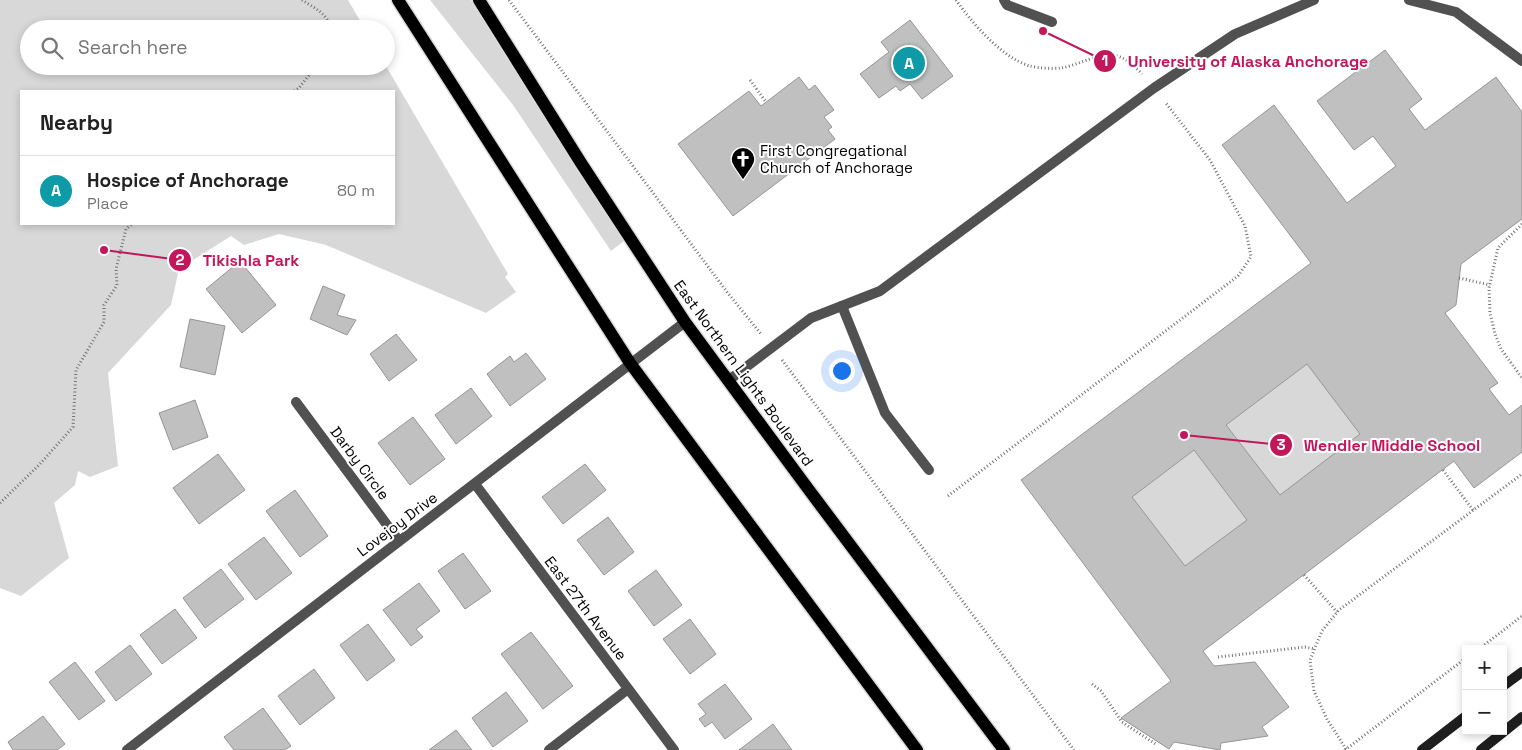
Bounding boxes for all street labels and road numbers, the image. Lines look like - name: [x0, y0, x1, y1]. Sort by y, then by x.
- street label: East Northern Lights Boulevard: [670, 276, 818, 470]
- street label: Darby Circle: [326, 422, 394, 504]
- street label: Lovejoy Drive: [353, 488, 441, 560]
- street label: East 27th Avenue: [541, 552, 631, 664]

